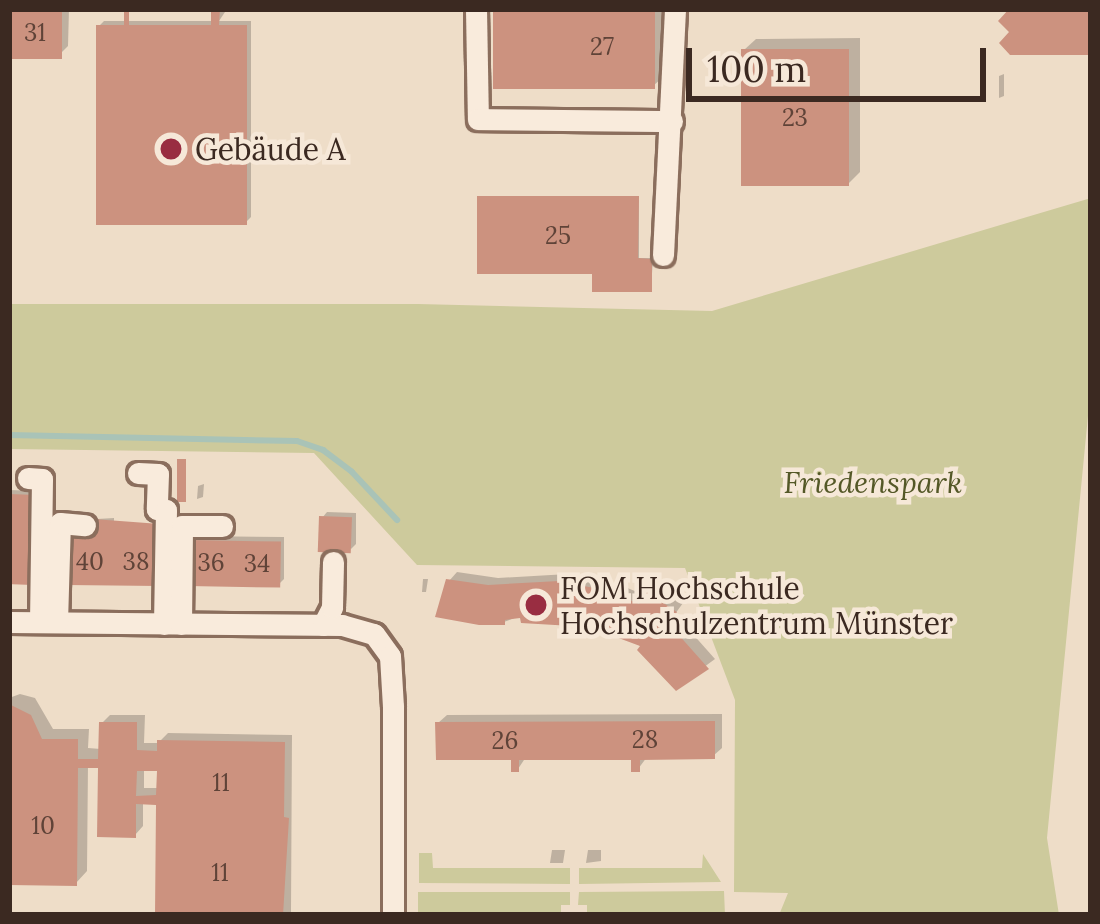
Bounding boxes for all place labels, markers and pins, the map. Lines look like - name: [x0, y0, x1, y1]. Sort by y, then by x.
- place label: Gebäude A: [195, 131, 346, 167]
- marker: Gebäude A: [158, 136, 184, 162]
- place label: FOM Hochschule Hochschulzentrum Münster: [560, 570, 953, 640]
- marker: FOM Hochschule Hochschulzentrum Münster: [523, 592, 549, 618]

